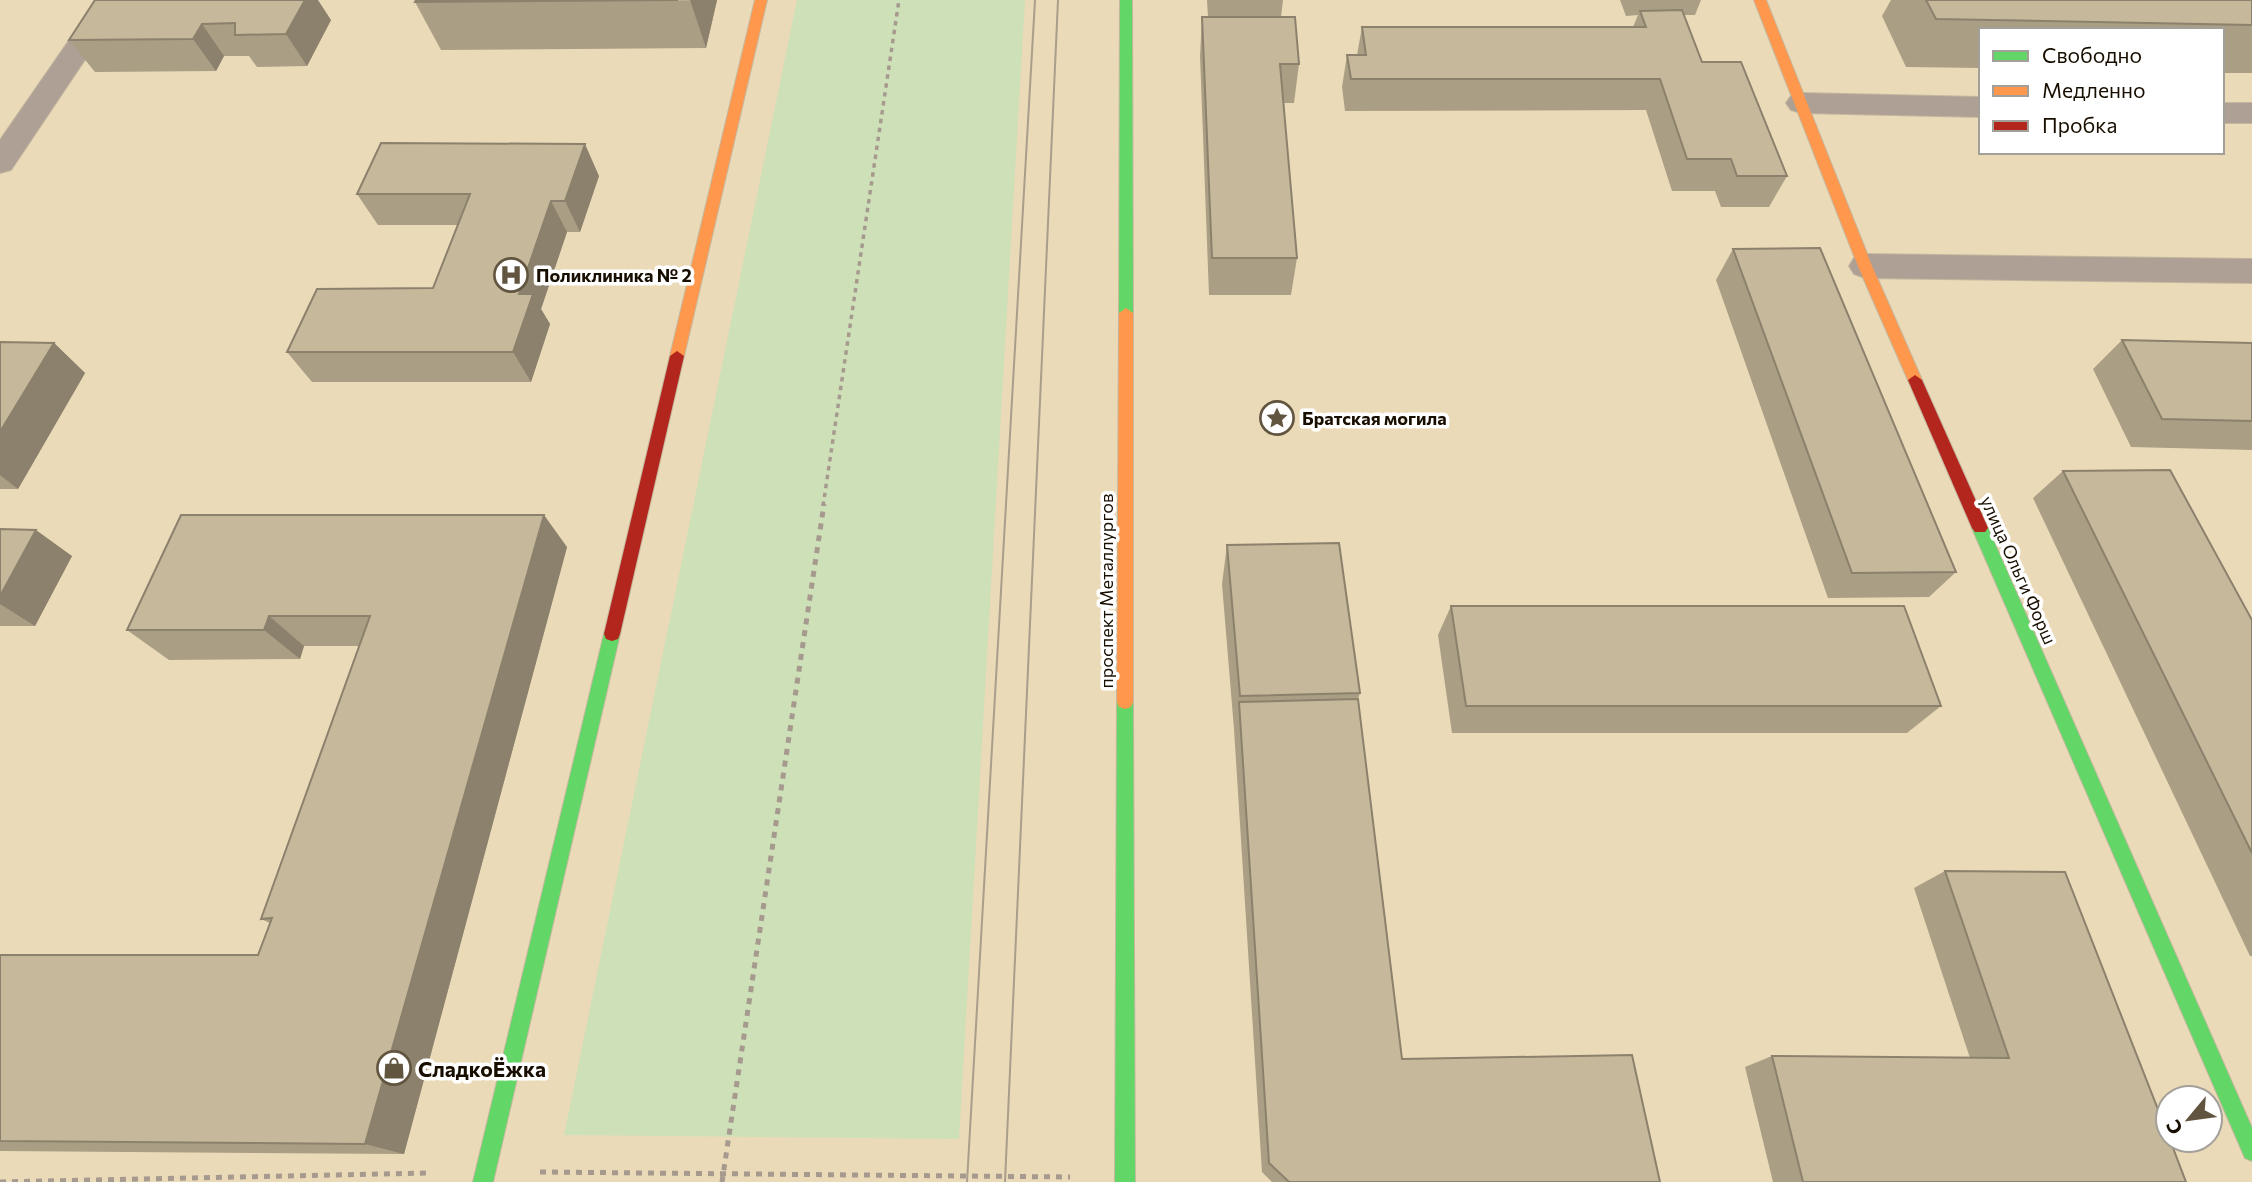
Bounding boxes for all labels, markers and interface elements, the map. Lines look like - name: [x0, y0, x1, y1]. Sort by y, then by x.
- legend: [1979, 28, 2224, 154]
- text: Свободно: [2042, 42, 2142, 67]
- text: Медленно: [2042, 77, 2146, 102]
- text: Пробка: [2042, 112, 2117, 137]
- hospital icon: Поликлиника № 2: [492, 256, 530, 294]
- place label: Поликлиника № 2: [536, 264, 692, 286]
- place icon: Братская могила: [1258, 399, 1296, 437]
- place label: Братская могила: [1302, 407, 1447, 429]
- street label: улица Ольги Форш: [1976, 492, 2062, 648]
- street label: проспект Металлургов: [1095, 494, 1117, 688]
- shop icon: СладкоЁжка: [375, 1049, 413, 1087]
- place label: СладкоЁжка: [418, 1056, 546, 1081]
- north arrow: [2154, 1084, 2224, 1154]
- text: С: [2160, 1116, 2187, 1139]

